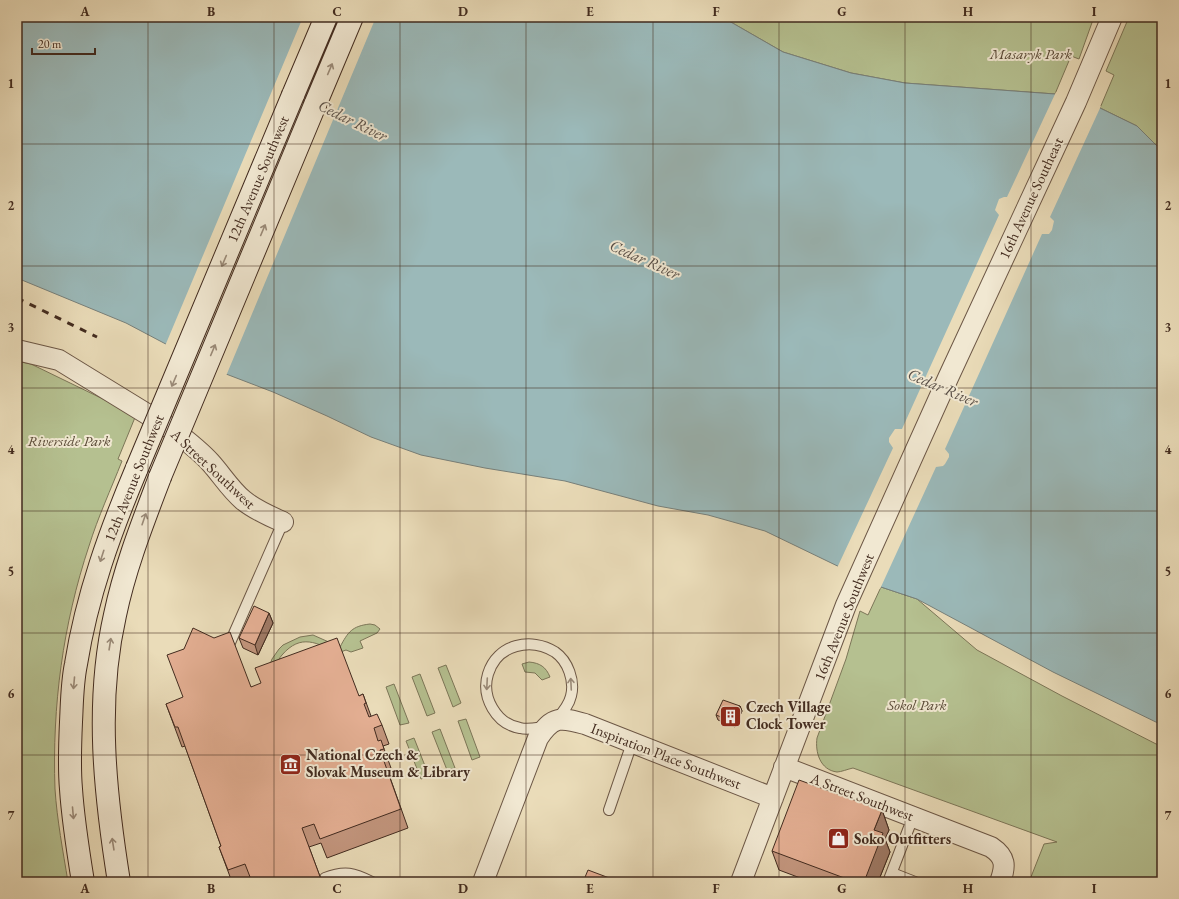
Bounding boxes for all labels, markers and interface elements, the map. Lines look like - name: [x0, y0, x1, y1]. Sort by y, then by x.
- text: A: [79, 3, 90, 20]
- text: B: [207, 3, 215, 20]
- text: C: [332, 3, 342, 20]
- text: D: [458, 3, 468, 20]
- text: E: [586, 3, 594, 20]
- text: F: [712, 3, 720, 20]
- text: G: [837, 3, 847, 20]
- text: H: [963, 3, 974, 20]
- text: I: [1092, 3, 1097, 20]
- scale bar: [32, 30, 95, 56]
- text: 20 m: [38, 36, 62, 52]
- park label: Masaryk Park: [989, 44, 1072, 63]
- one-way arrow: [327, 63, 335, 75]
- text: 1: [8, 75, 15, 92]
- text: 1: [1165, 75, 1172, 92]
- water label: Cedar River: [315, 95, 392, 147]
- street label: 12th Avenue Southwest: [222, 112, 293, 245]
- street label: 16th Avenue Southeast: [994, 134, 1067, 262]
- text: 2: [8, 197, 15, 214]
- text: 2: [1165, 197, 1172, 214]
- one-way arrow: [259, 225, 267, 237]
- water label: Cedar River: [607, 235, 684, 285]
- one-way arrow: [219, 254, 227, 266]
- text: 3: [8, 319, 15, 336]
- text: 3: [1165, 319, 1172, 336]
- one-way arrow: [209, 345, 217, 357]
- water label: Cedar River: [904, 363, 982, 412]
- one-way arrow: [169, 374, 177, 386]
- street label: 12th Avenue Southwest: [99, 411, 168, 544]
- street label: A Street Southwest: [166, 424, 260, 513]
- park label: Riverside Park: [27, 431, 111, 450]
- text: 4: [8, 441, 15, 458]
- text: 4: [1165, 441, 1172, 458]
- one-way arrow: [141, 513, 148, 526]
- one-way arrow: [98, 550, 106, 562]
- street label: 16th Avenue Southwest: [809, 550, 878, 683]
- text: 5: [8, 563, 14, 580]
- text: 5: [1165, 563, 1171, 580]
- one-way arrow: [106, 638, 114, 651]
- one-way arrow: [70, 676, 77, 689]
- one-way arrow: [484, 677, 491, 690]
- one-way arrow: [568, 678, 575, 691]
- text: 6: [8, 685, 15, 702]
- text: 6: [1165, 685, 1172, 702]
- park label: Sokol Park: [886, 695, 947, 714]
- place label: Czech Village Clock Tower: [746, 697, 831, 733]
- building icon: Czech Village Clock Tower: [717, 703, 743, 729]
- street label: Inspiration Place Southwest: [588, 718, 744, 793]
- place label: National Czech & Slovak Museum & Library: [306, 745, 471, 781]
- museum icon: National Czech & Slovak Museum & Library: [277, 751, 303, 777]
- street label: A Street Southwest: [807, 768, 917, 825]
- one-way arrow: [69, 806, 76, 819]
- text: 7: [8, 807, 15, 824]
- text: 7: [1165, 807, 1172, 824]
- shop icon: Soko Outfitters: [825, 826, 851, 852]
- place label: Soko Outfitters: [854, 829, 951, 848]
- one-way arrow: [109, 837, 117, 850]
- text: A: [79, 880, 90, 897]
- text: B: [207, 880, 215, 897]
- text: C: [332, 880, 342, 897]
- text: D: [458, 880, 468, 897]
- text: E: [586, 880, 594, 897]
- text: F: [712, 880, 720, 897]
- text: G: [837, 880, 847, 897]
- text: H: [963, 880, 974, 897]
- text: I: [1092, 880, 1097, 897]

